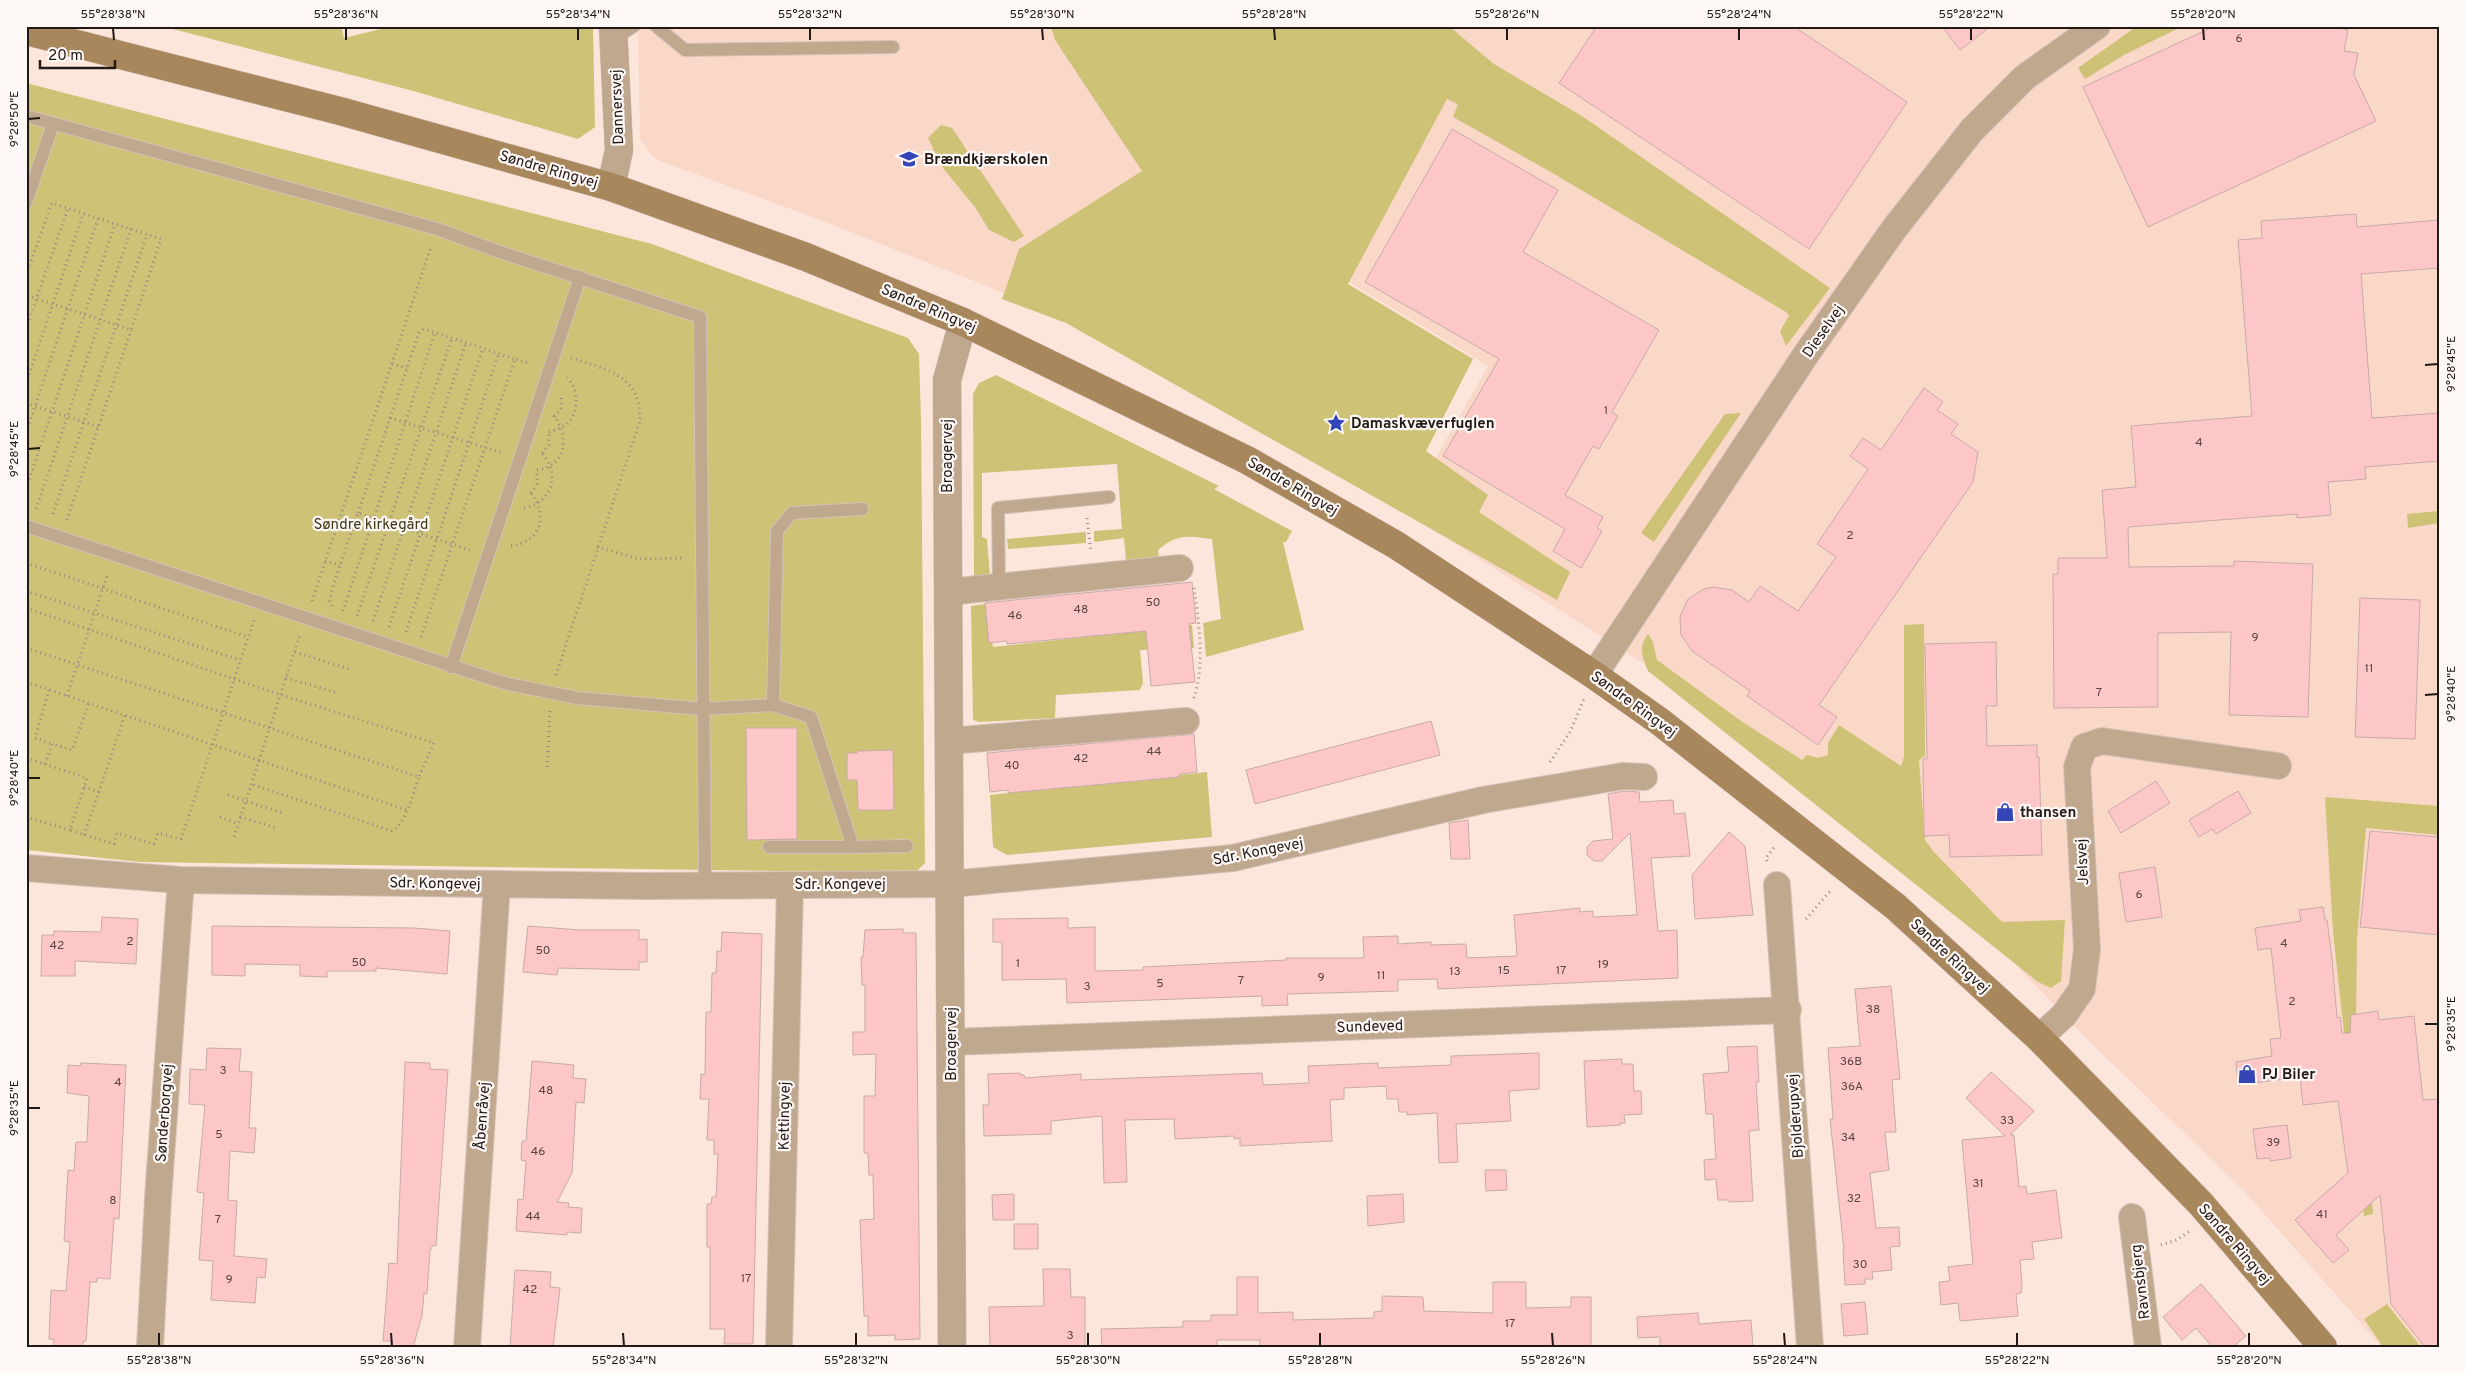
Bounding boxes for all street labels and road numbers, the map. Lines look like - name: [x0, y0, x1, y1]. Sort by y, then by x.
- street label: Dannersvej: [608, 69, 629, 145]
- street label: Søndre Ringvej: [497, 147, 600, 194]
- street label: Søndre Ringvej: [878, 281, 979, 338]
- street label: Dieselvej: [1799, 302, 1849, 362]
- street label: Broagervej: [939, 419, 958, 493]
- street label: Søndre Ringvej: [1243, 454, 1341, 521]
- street label: Søndre Ringvej: [1586, 668, 1680, 743]
- street label: Sdr. Kongevej: [1212, 834, 1305, 871]
- street label: Jelsvej: [2073, 838, 2094, 886]
- street label: Sdr. Kongevej: [389, 874, 481, 895]
- street label: Sdr. Kongevej: [794, 876, 886, 895]
- street label: Søndre Ringvej: [1905, 915, 1993, 999]
- street label: Broagervej: [943, 1007, 962, 1081]
- street label: Sundeved: [1336, 1017, 1404, 1038]
- street label: Sønderborgvej: [153, 1063, 178, 1163]
- street label: Bjolderupvej: [1784, 1073, 1809, 1159]
- street label: Åbenråvej: [472, 1081, 495, 1151]
- street label: Kettingvej: [775, 1081, 796, 1151]
- street label: Søndre Ringvej: [2193, 1200, 2274, 1290]
- street label: Ravnsbjerg: [2127, 1243, 2156, 1320]

